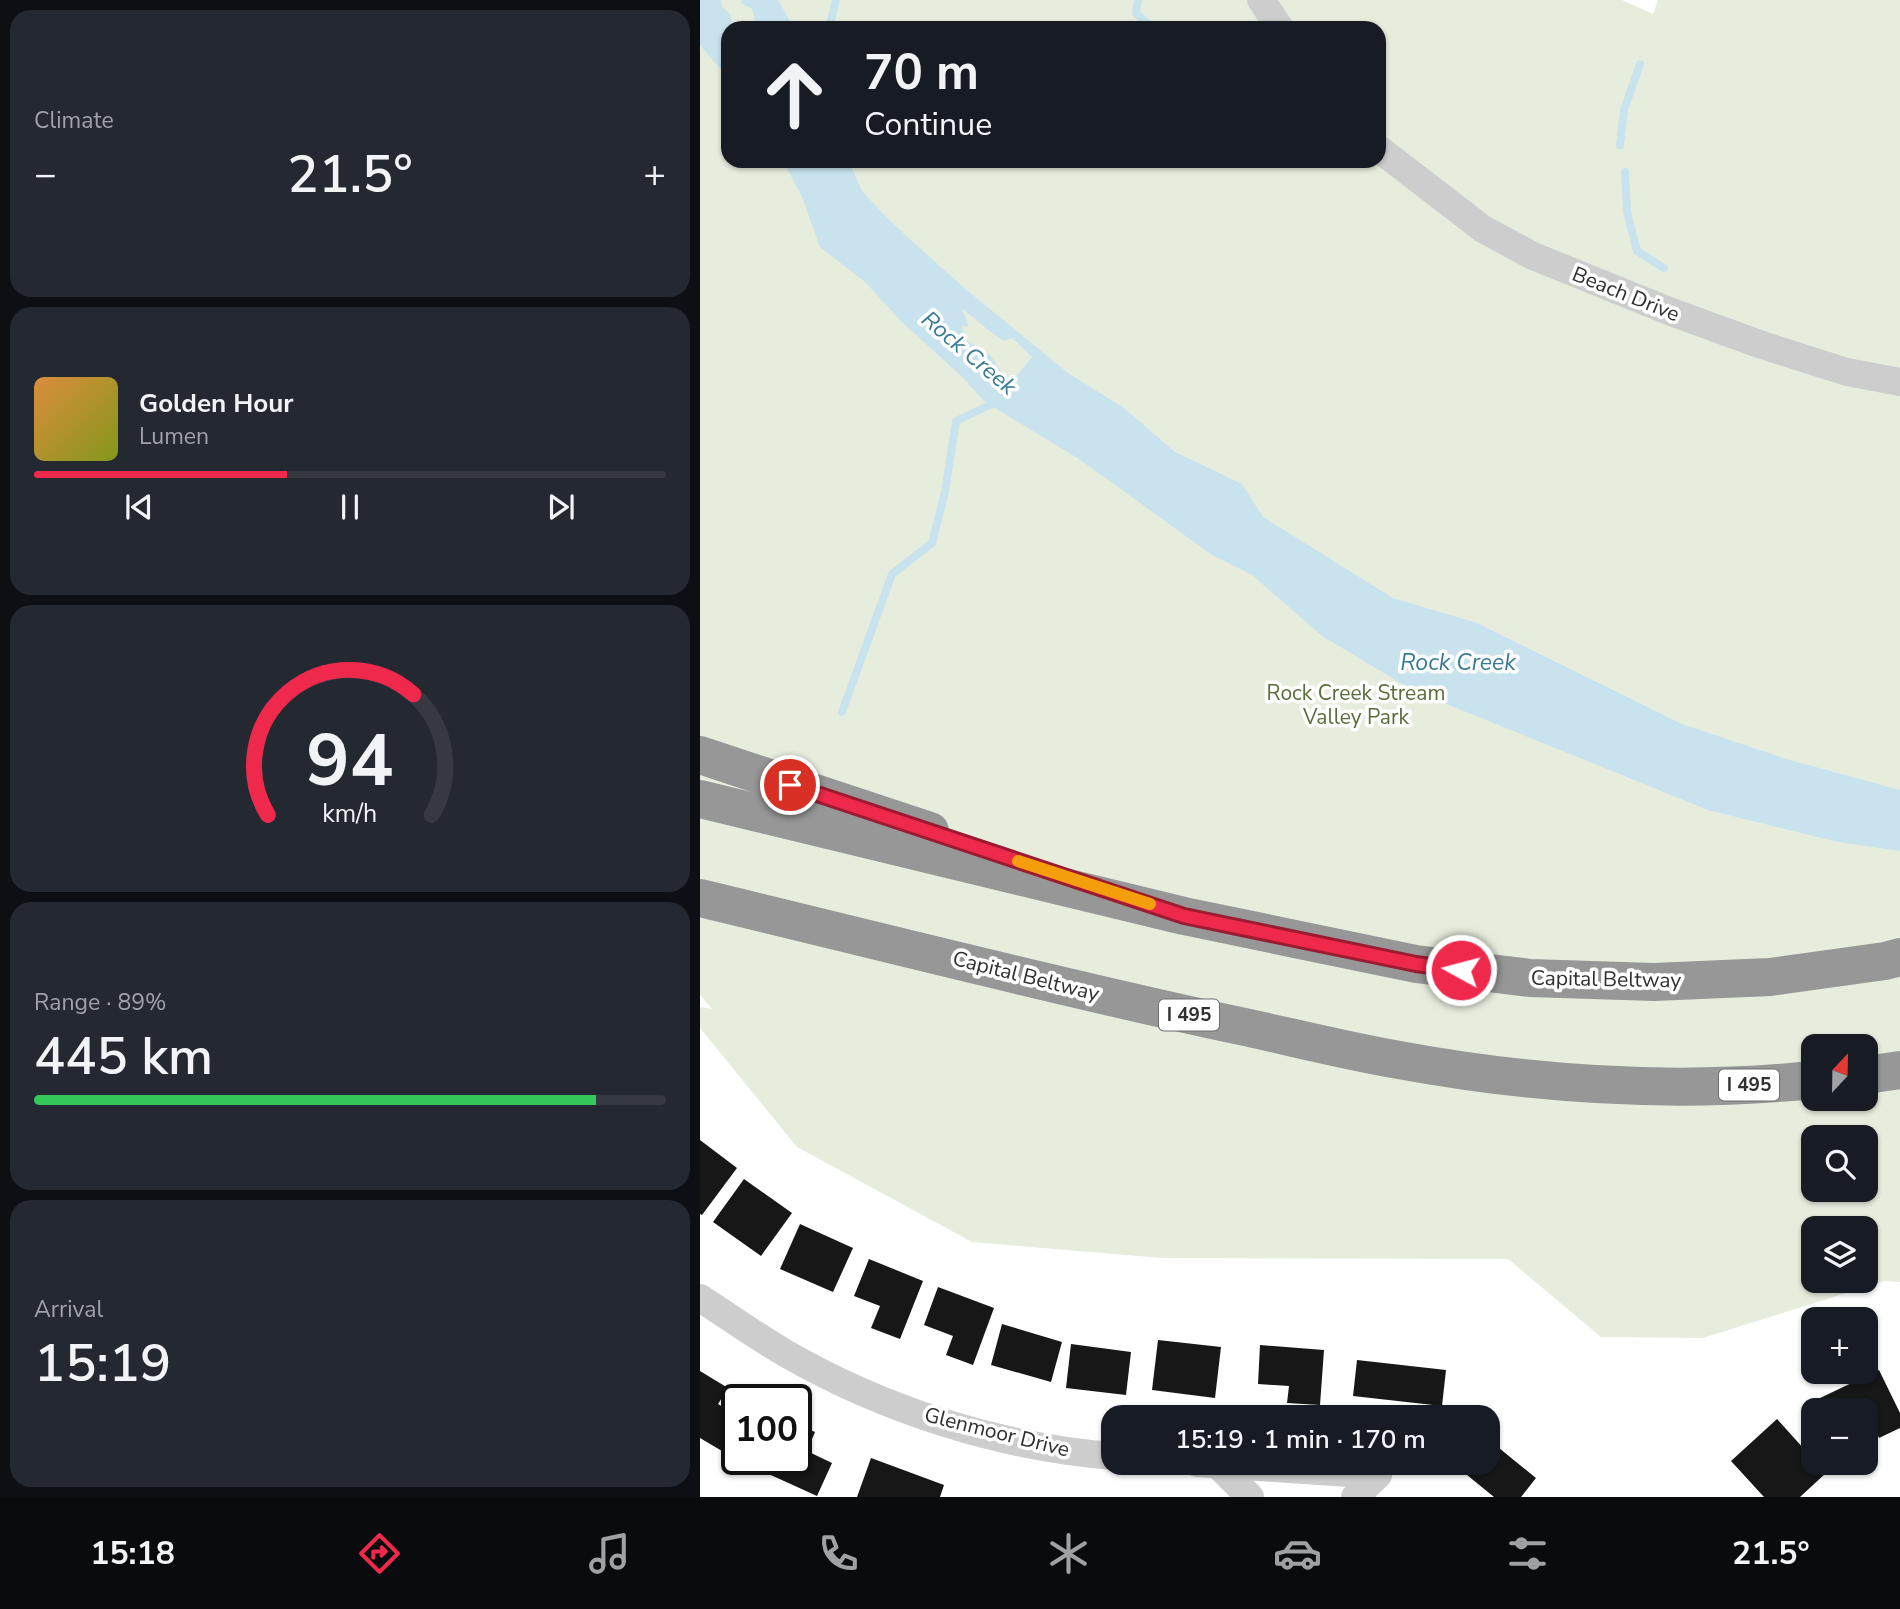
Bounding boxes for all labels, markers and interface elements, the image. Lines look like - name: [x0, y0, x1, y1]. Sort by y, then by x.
- text: 70 m: [864, 39, 979, 106]
- icon: ahead: [749, 49, 840, 140]
- text: Continue: [864, 103, 992, 146]
- text: Climate: [34, 105, 114, 136]
- text: 21.5°: [287, 139, 413, 210]
- text: −: [34, 149, 57, 200]
- text: +: [643, 149, 666, 200]
- street label: Beach Drive: [1568, 260, 1684, 328]
- water label: Rock Creek: [915, 304, 1024, 402]
- text: Golden Hour: [139, 386, 294, 421]
- text: Lumen: [139, 421, 209, 452]
- icon: previous: [120, 488, 158, 526]
- icon: pause: [331, 488, 369, 526]
- icon: next: [542, 488, 580, 526]
- water label: Rock Creek: [1400, 647, 1516, 678]
- park label: Rock Creek Stream Valley Park: [1267, 679, 1445, 731]
- text: 94: [306, 711, 394, 811]
- pin: [760, 755, 820, 815]
- icon: arrive: [771, 766, 809, 804]
- text: km/h: [322, 796, 378, 830]
- position arrow: [1424, 933, 1498, 1007]
- street label: Capital Beltway: [950, 944, 1102, 1008]
- street label: Capital Beltway: [1531, 964, 1682, 994]
- text: Range · 89%: [34, 987, 166, 1018]
- road number: I 495: [1159, 1000, 1219, 1030]
- text: 445 km: [34, 1021, 213, 1092]
- north arrow: [1801, 1034, 1878, 1111]
- map controls: [1801, 1034, 1878, 1475]
- road number: I 495: [1719, 1070, 1779, 1100]
- button: search: [1801, 1125, 1878, 1202]
- button: layers: [1801, 1216, 1878, 1293]
- text: Arrival: [34, 1294, 103, 1325]
- button: +: [1801, 1307, 1878, 1384]
- text: 15:19: [34, 1328, 171, 1399]
- speed limit sign: 100: [721, 1384, 812, 1475]
- button: −: [1801, 1398, 1878, 1475]
- street label: Glenmoor Drive: [922, 1400, 1072, 1464]
- text: 15:19 · 1 min · 170 m: [1175, 1422, 1426, 1457]
- icon: directions: [355, 1529, 404, 1578]
- icon: music: [585, 1529, 634, 1578]
- icon: phone: [814, 1529, 863, 1578]
- icon: climate: [1044, 1529, 1093, 1578]
- icon: car: [1273, 1529, 1322, 1578]
- icon: filters: [1503, 1529, 1552, 1578]
- text: 15:18: [90, 1532, 175, 1575]
- text: 21.5°: [1732, 1532, 1810, 1575]

